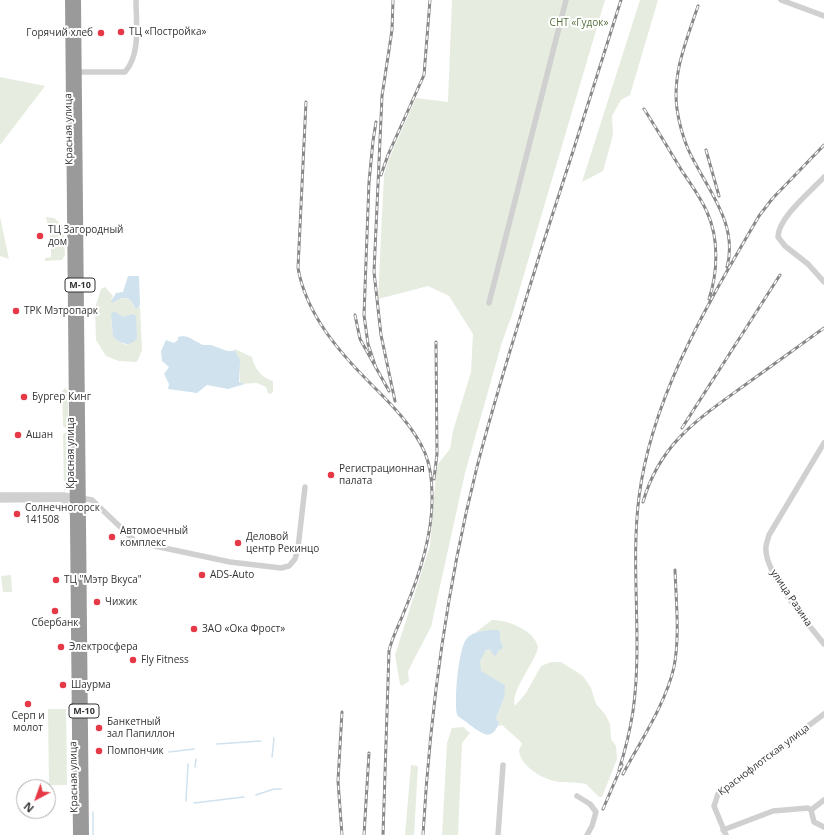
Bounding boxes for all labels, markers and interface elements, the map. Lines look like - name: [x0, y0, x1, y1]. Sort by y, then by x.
- park label: СНТ «Гудок»: [550, 17, 608, 29]
- place label: ТЦ «Постройка»: [129, 26, 206, 38]
- place label: Горячий хлеб: [26, 27, 93, 39]
- marker: ТЦ «Постройка»: [116, 27, 126, 37]
- marker: Горячий хлеб: [96, 28, 106, 38]
- street label: Красная улица: [62, 93, 76, 165]
- place label: ТЦ Загородный дом: [48, 224, 123, 248]
- marker: ТЦ Загородный дом: [35, 231, 45, 241]
- road number: М-10: [65, 278, 95, 292]
- place label: ТРК Мэтропарк: [24, 305, 98, 317]
- marker: ТРК Мэтропарк: [11, 306, 21, 316]
- place label: Бургер Кинг: [32, 391, 91, 403]
- marker: Бургер Кинг: [19, 392, 29, 402]
- street label: Красная улица: [65, 417, 77, 489]
- place label: Ашан: [26, 429, 53, 441]
- marker: Ашан: [13, 430, 23, 440]
- place label: Регистрационная палата: [339, 463, 425, 486]
- marker: Регистрационная палата: [326, 470, 336, 480]
- place label: Солнечногорск 141508: [25, 502, 100, 526]
- marker: Солнечногорск 141508: [12, 509, 22, 519]
- place label: Автомоечный комплекс: [120, 525, 188, 548]
- place label: Деловой центр Рекинцо: [246, 531, 319, 554]
- marker: Автомоечный комплекс: [107, 532, 117, 542]
- marker: Деловой центр Рекинцо: [233, 538, 243, 548]
- street label: улица Разина: [768, 567, 814, 629]
- place label: ADS-Auto: [210, 569, 254, 581]
- marker: ADS-Auto: [197, 570, 207, 580]
- place label: ТЦ "Мэтр Вкуса": [64, 574, 142, 586]
- marker: ТЦ "Мэтр Вкуса": [51, 575, 61, 585]
- place label: Чижик: [105, 596, 137, 608]
- marker: Чижик: [92, 597, 102, 607]
- marker: Сбербанк: [50, 606, 60, 616]
- place label: Сбербанк: [32, 617, 78, 629]
- place label: ЗАО «Ока Фрост»: [202, 623, 285, 635]
- marker: ЗАО «Ока Фрост»: [189, 624, 199, 634]
- place label: Электросфера: [69, 641, 138, 653]
- marker: Электросфера: [56, 642, 66, 652]
- place label: Fly Fitness: [141, 654, 189, 666]
- marker: Fly Fitness: [128, 655, 138, 665]
- place label: Шаурма: [71, 679, 111, 691]
- marker: Шаурма: [58, 680, 68, 690]
- marker: Серп и молот: [23, 699, 33, 709]
- road number: М-10: [69, 704, 99, 718]
- place label: Серп и молот: [11, 710, 45, 734]
- place label: Банкетный зал Папиллон: [107, 716, 175, 740]
- street label: Краснофлотская улица: [716, 722, 812, 798]
- marker: Банкетный зал Папиллон: [94, 723, 104, 733]
- street label: Красная улица: [67, 741, 81, 813]
- place label: Помпончик: [107, 745, 164, 757]
- marker: Помпончик: [94, 746, 104, 756]
- north arrow: [16, 779, 56, 819]
- text: N: [20, 799, 37, 816]

